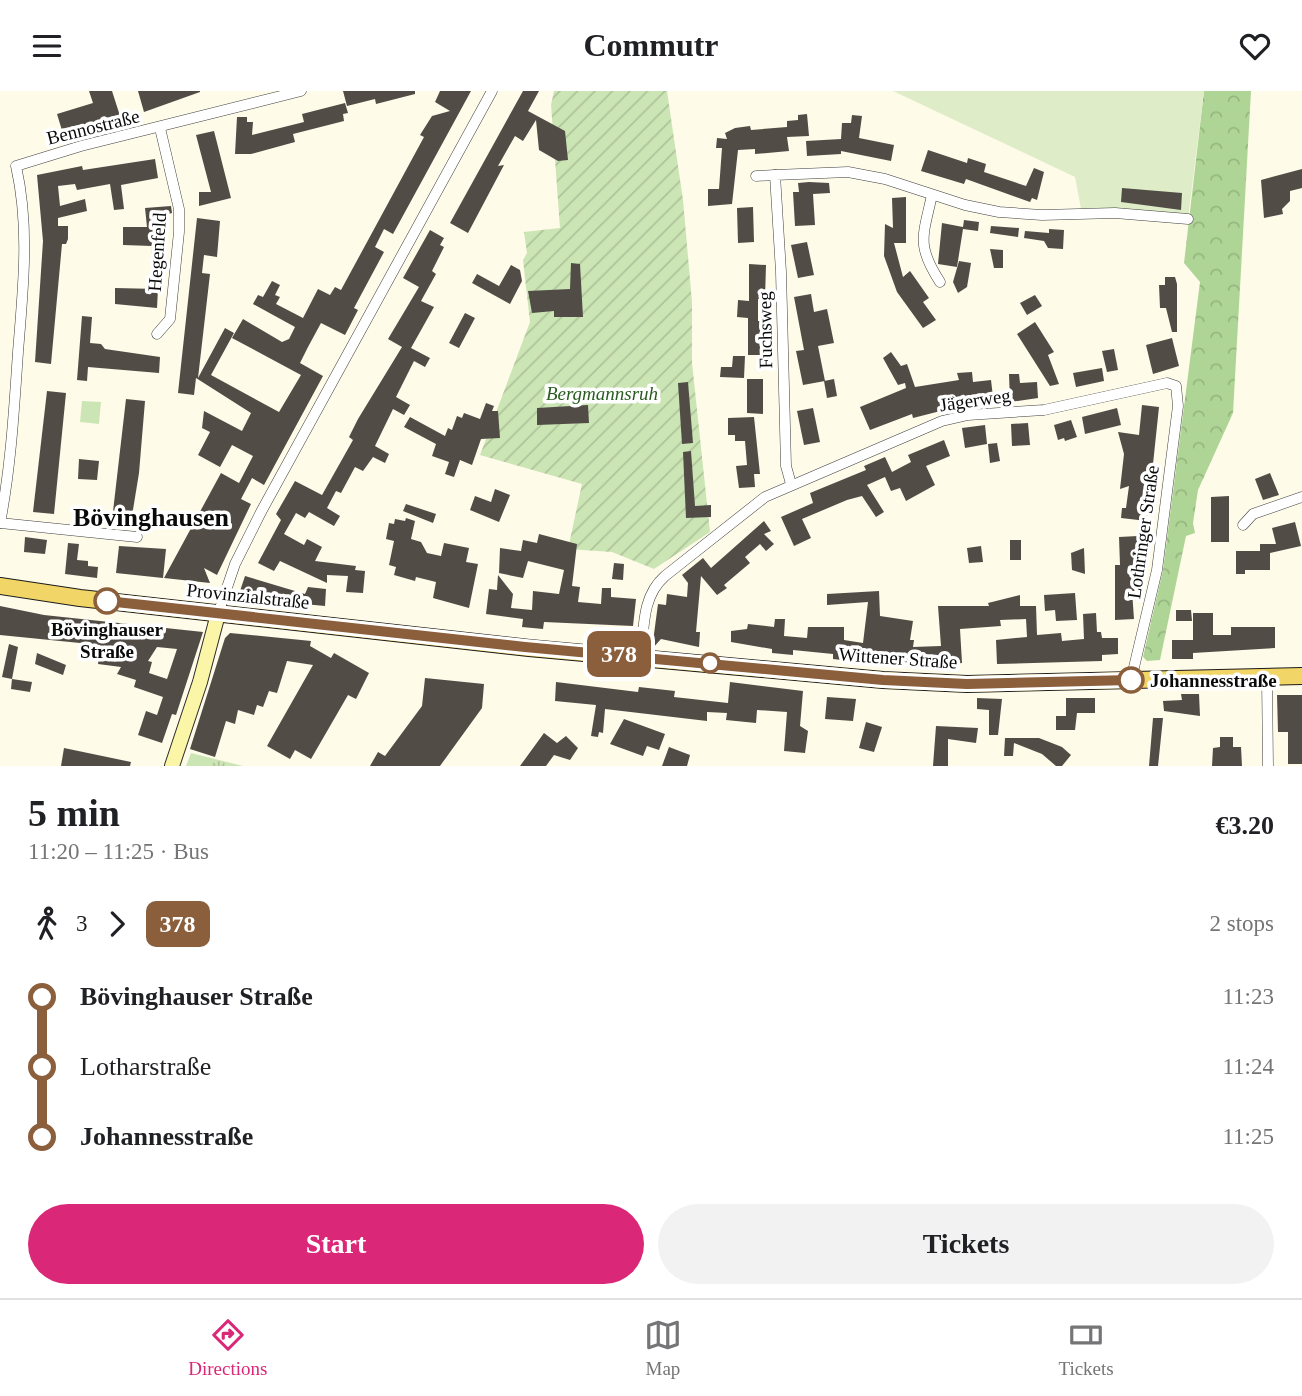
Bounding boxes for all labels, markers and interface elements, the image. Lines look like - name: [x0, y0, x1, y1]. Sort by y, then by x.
- icon: menu: [28, 27, 66, 65]
- text: Commutr: [583, 27, 719, 63]
- icon: heart: [1236, 27, 1274, 65]
- street label: Bennostraße: [44, 105, 142, 149]
- street label: Hegenfeld: [144, 211, 170, 292]
- street label: Fuchsweg: [754, 291, 776, 369]
- park label: Bergmannsruh: [546, 383, 658, 404]
- street label: Jägerweg: [938, 385, 1012, 415]
- street label: Lothringer Straße: [1123, 464, 1163, 600]
- district label: Bövinghausen: [73, 503, 230, 532]
- street label: Provinzialstraße: [186, 579, 310, 613]
- marker: Bövinghauser Straße: [94, 588, 120, 614]
- place label: Bövinghauser Straße: [51, 619, 164, 662]
- line badge: 378: [579, 631, 659, 677]
- text: 378: [601, 641, 637, 667]
- street label: Wittener Straße: [838, 643, 958, 673]
- unlabelled marker: [700, 653, 720, 673]
- marker: Johannesstraße: [1118, 667, 1144, 693]
- place label: Johannesstraße: [1150, 670, 1277, 691]
- text: 5 min: [28, 792, 120, 834]
- text: €3.20: [1216, 811, 1274, 840]
- text: 11:20 – 11:25 · Bus: [28, 839, 209, 864]
- icon: walk: [28, 905, 66, 943]
- icon: forward: [98, 905, 136, 943]
- text: 3: [76, 911, 88, 936]
- text: 378: [160, 911, 196, 937]
- text: 2 stops: [1209, 911, 1274, 936]
- text: Bövinghauser Straße: [80, 982, 313, 1011]
- text: 11:23: [1222, 984, 1274, 1009]
- text: Lotharstraße: [80, 1052, 211, 1081]
- text: 11:24: [1222, 1054, 1274, 1079]
- text: Johannesstraße: [80, 1122, 253, 1151]
- text: 11:25: [1222, 1124, 1274, 1149]
- button: Start: [28, 1204, 644, 1284]
- button: Tickets: [658, 1204, 1274, 1284]
- tab: Directions: [188, 1316, 267, 1380]
- tab: Map: [644, 1316, 682, 1380]
- tab: Tickets: [1058, 1316, 1114, 1380]

